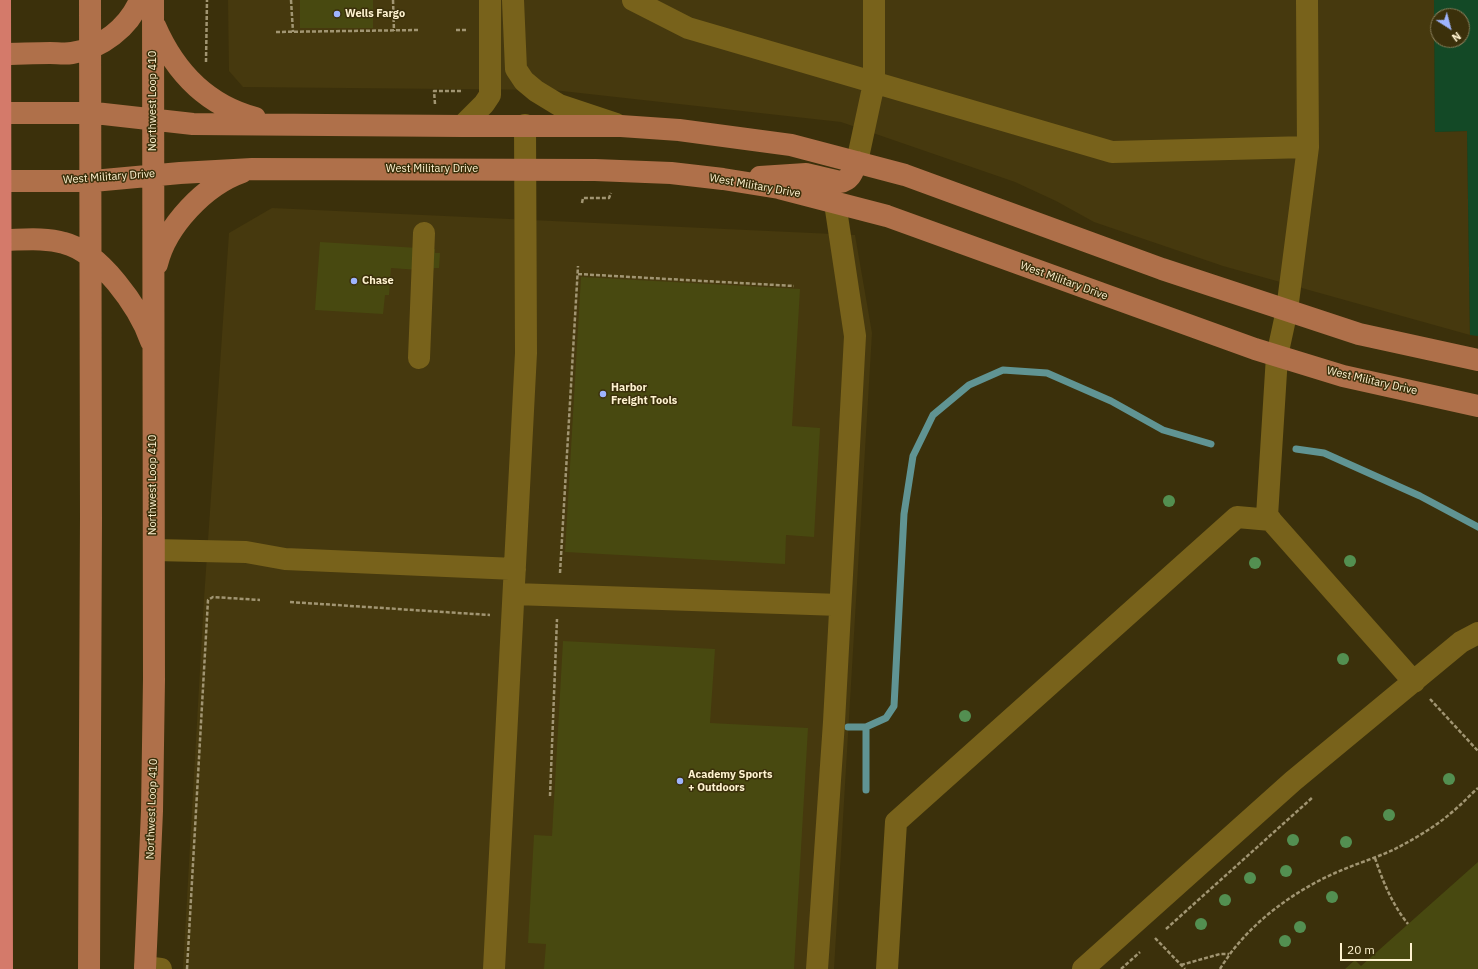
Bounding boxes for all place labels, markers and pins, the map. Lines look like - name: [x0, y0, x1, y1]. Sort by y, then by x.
- place label: Wells Fargo: [345, 7, 405, 21]
- marker: Wells Fargo: [332, 9, 342, 19]
- place label: Chase: [362, 274, 394, 288]
- marker: Chase: [349, 276, 359, 286]
- place label: Harbor Freight Tools: [611, 381, 677, 407]
- marker: Harbor Freight Tools: [598, 389, 608, 399]
- place label: Academy Sports + Outdoors: [688, 768, 773, 794]
- marker: Academy Sports + Outdoors: [675, 776, 685, 786]

